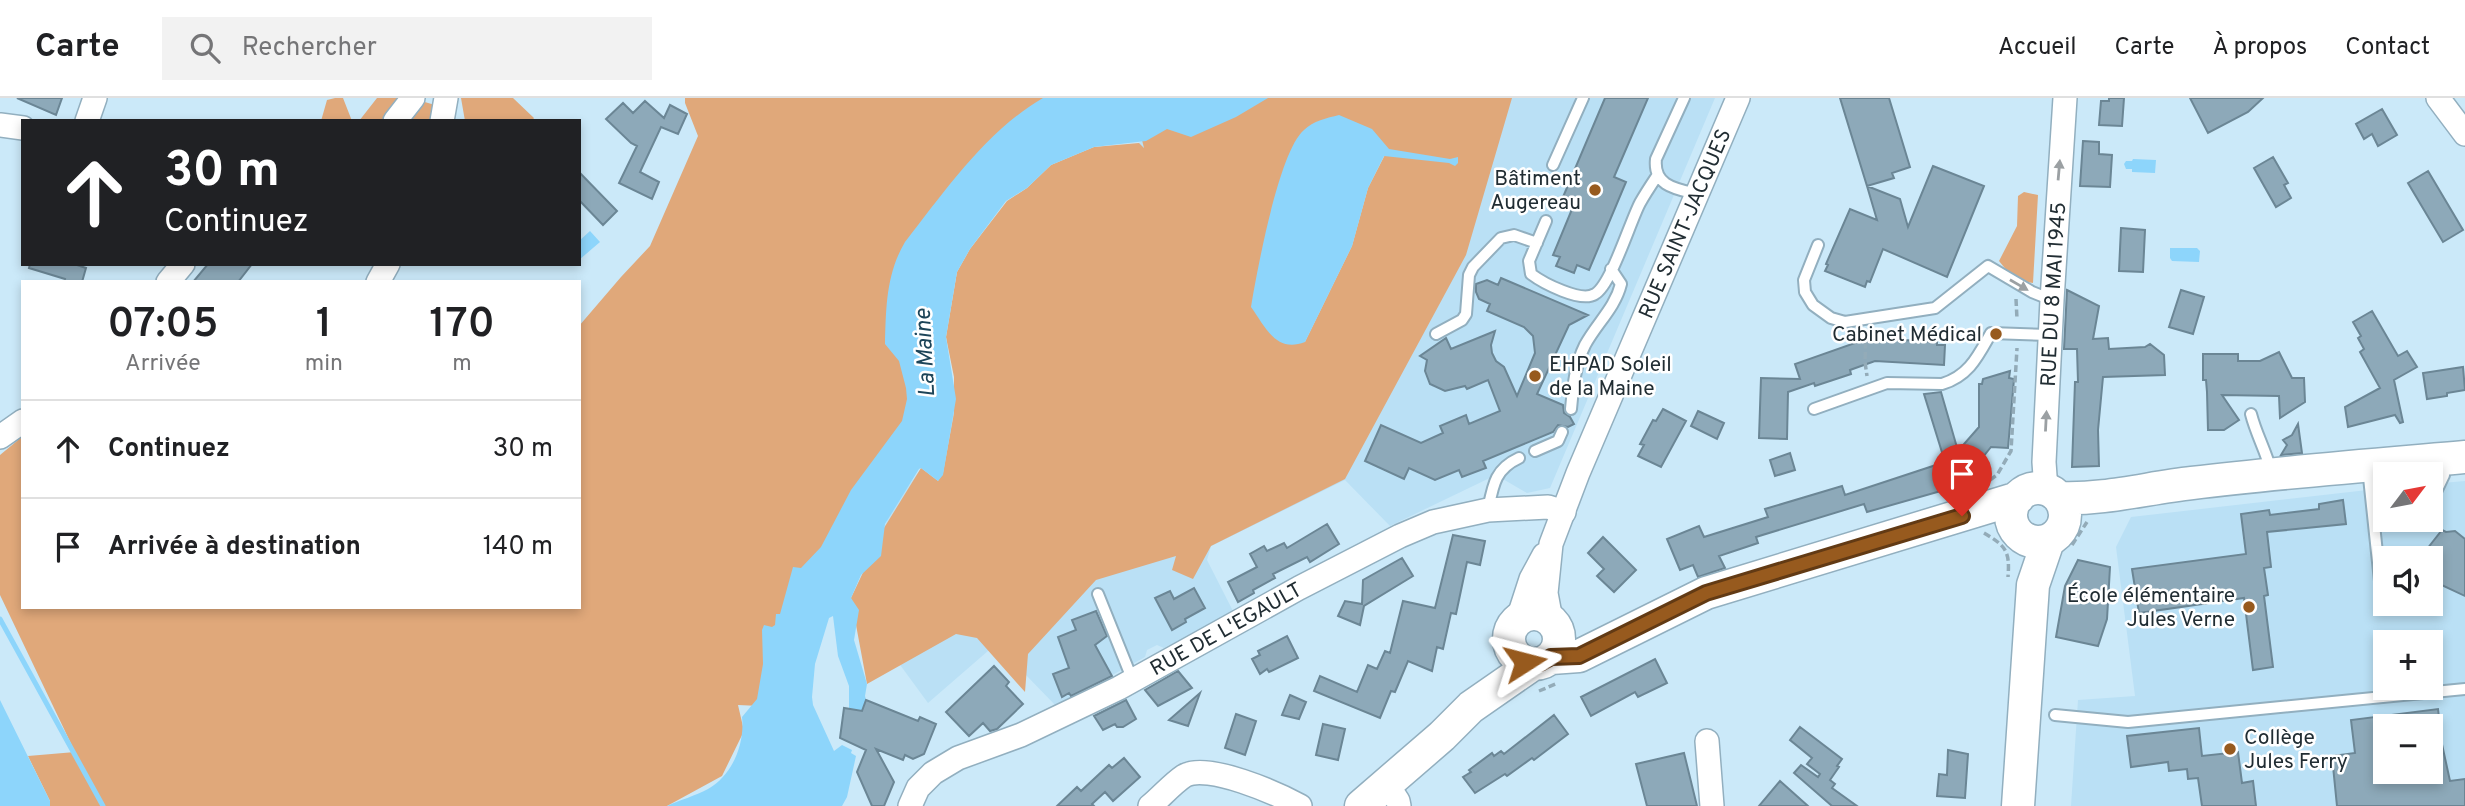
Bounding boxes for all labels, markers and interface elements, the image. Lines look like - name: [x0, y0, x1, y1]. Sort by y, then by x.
- search box: [162, 17, 652, 80]
- text: Carte: [35, 27, 120, 69]
- icon: search: [186, 29, 224, 67]
- text: Rechercher: [242, 32, 377, 65]
- text: Accueil: [1998, 33, 2077, 63]
- text: Carte: [2115, 33, 2174, 63]
- text: À propos: [2212, 33, 2307, 63]
- text: Contact: [2345, 33, 2430, 63]
- street label: RUE SAINT-JACQUES: [1633, 125, 1738, 323]
- text: 30 m: [164, 142, 280, 204]
- icon: ahead: [49, 147, 140, 238]
- one-way arrow: [2054, 159, 2065, 181]
- place label: Bâtiment Augereau: [1490, 166, 1581, 217]
- marker: Bâtiment Augereau: [1587, 182, 1603, 198]
- street label: RUE DU 8 MAI 1945: [2036, 201, 2073, 387]
- text: Continuez: [164, 203, 309, 243]
- one-way arrow: [2009, 279, 2029, 291]
- text: 07:05: [107, 299, 219, 352]
- text: 1: [316, 299, 332, 352]
- text: 170: [429, 299, 495, 352]
- water label: La Maine: [910, 307, 943, 398]
- place label: Cabinet Médical: [1832, 322, 1982, 349]
- marker: Cabinet Médical: [1988, 326, 2004, 342]
- text: Arrivée: [125, 350, 201, 379]
- text: min: [305, 350, 343, 379]
- text: m: [452, 350, 472, 379]
- place label: EHPAD Soleil de la Maine: [1549, 352, 1672, 403]
- marker: EHPAD Soleil de la Maine: [1527, 368, 1543, 384]
- one-way arrow: [2041, 410, 2052, 432]
- icon: ahead: [49, 430, 87, 468]
- text: Continuez: [108, 433, 230, 466]
- text: 30 m: [493, 433, 553, 466]
- pin: [1932, 444, 1992, 516]
- icon: arrive: [1943, 455, 1981, 493]
- north arrow: [2373, 462, 2443, 532]
- map controls: [2373, 462, 2443, 784]
- icon: arrive: [49, 528, 87, 566]
- text: Arrivée à destination: [108, 531, 361, 564]
- text: 140 m: [483, 531, 553, 564]
- button: sound: [2373, 546, 2443, 616]
- street label: RUE DE L'EGAULT: [1146, 577, 1307, 683]
- place label: École élémentaire Jules Verne: [2067, 582, 2235, 634]
- marker: École élémentaire Jules Verne: [2241, 599, 2257, 615]
- position arrow: [1488, 625, 1562, 699]
- button: +: [2373, 630, 2443, 700]
- button: −: [2373, 714, 2443, 784]
- place label: Collège Jules Ferry: [2244, 725, 2348, 776]
- marker: Collège Jules Ferry: [2222, 741, 2238, 757]

